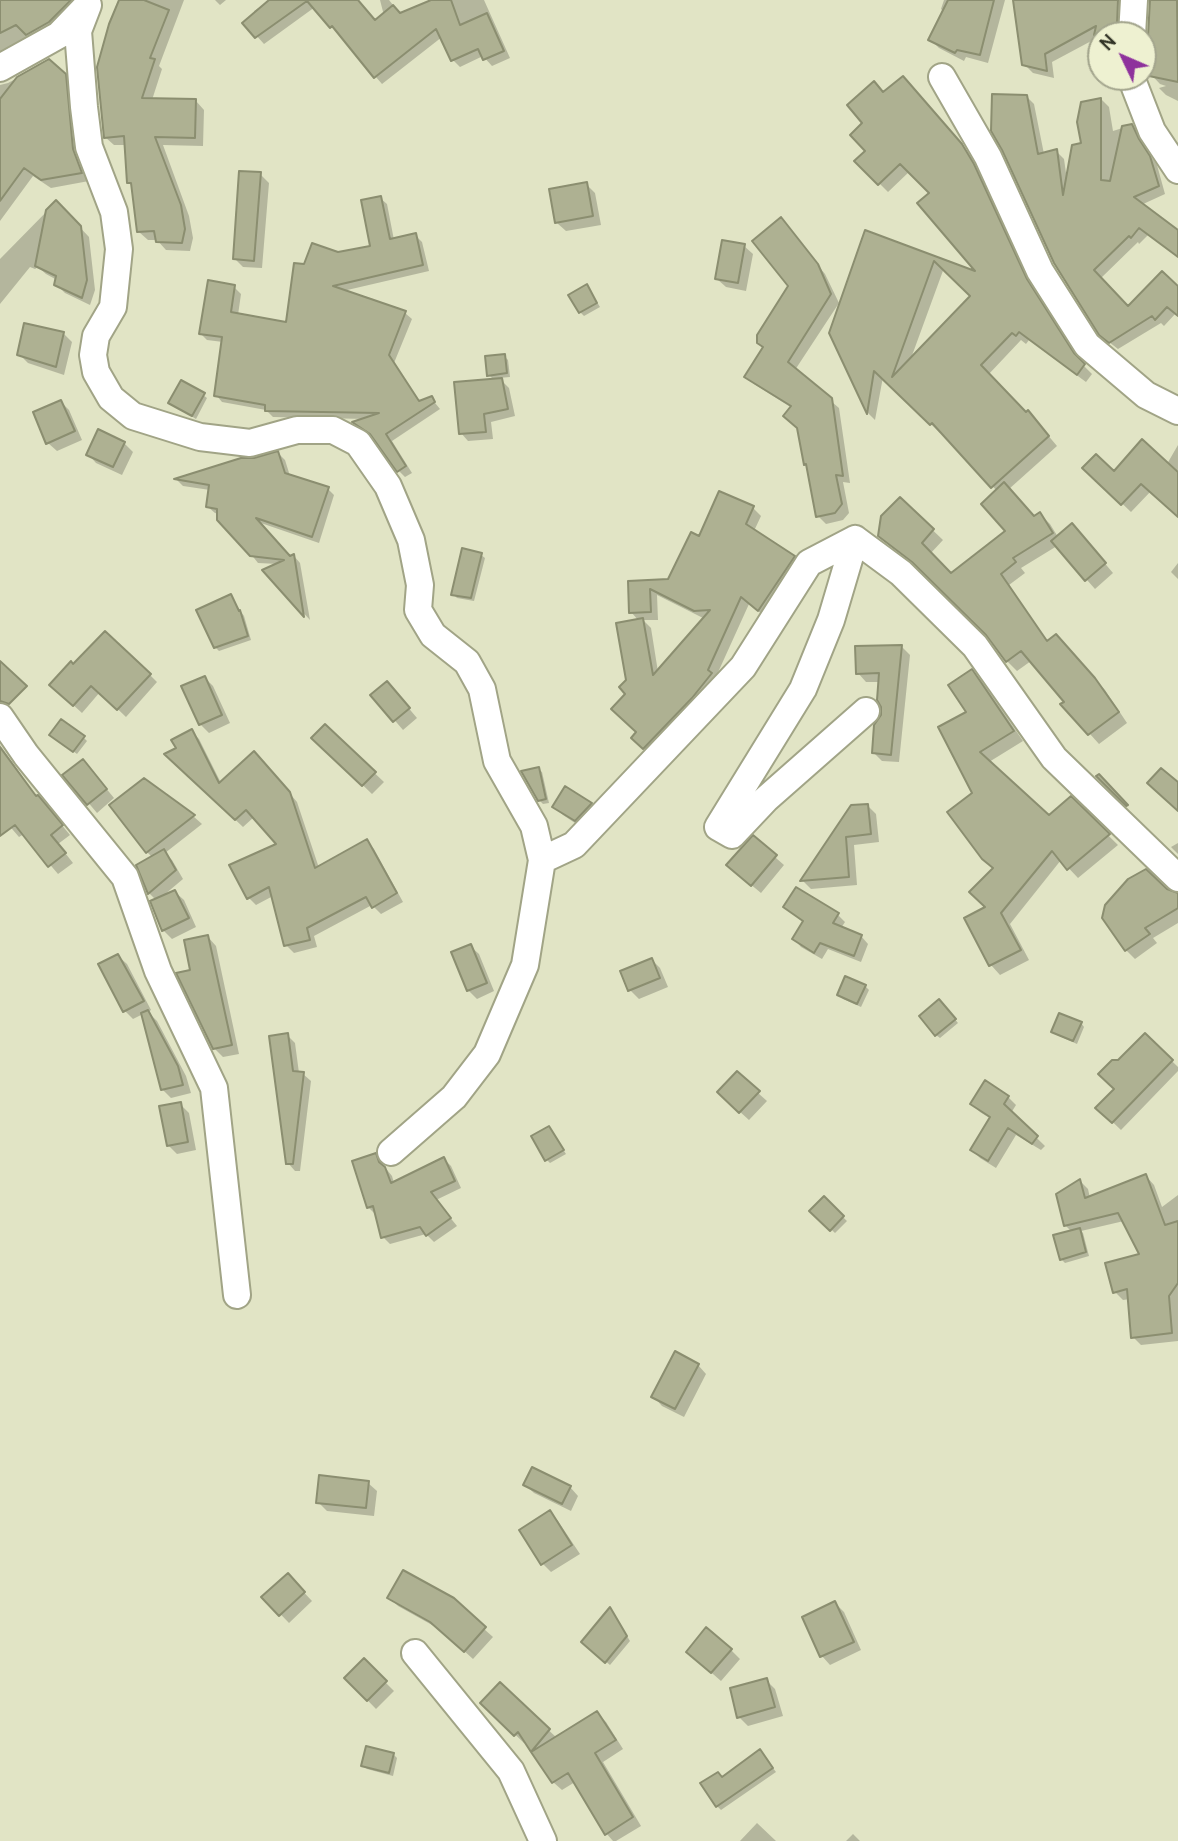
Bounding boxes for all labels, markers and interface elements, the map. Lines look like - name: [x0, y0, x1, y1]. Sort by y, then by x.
- north arrow: [1087, 21, 1157, 91]
- text: N: [1095, 30, 1121, 55]

